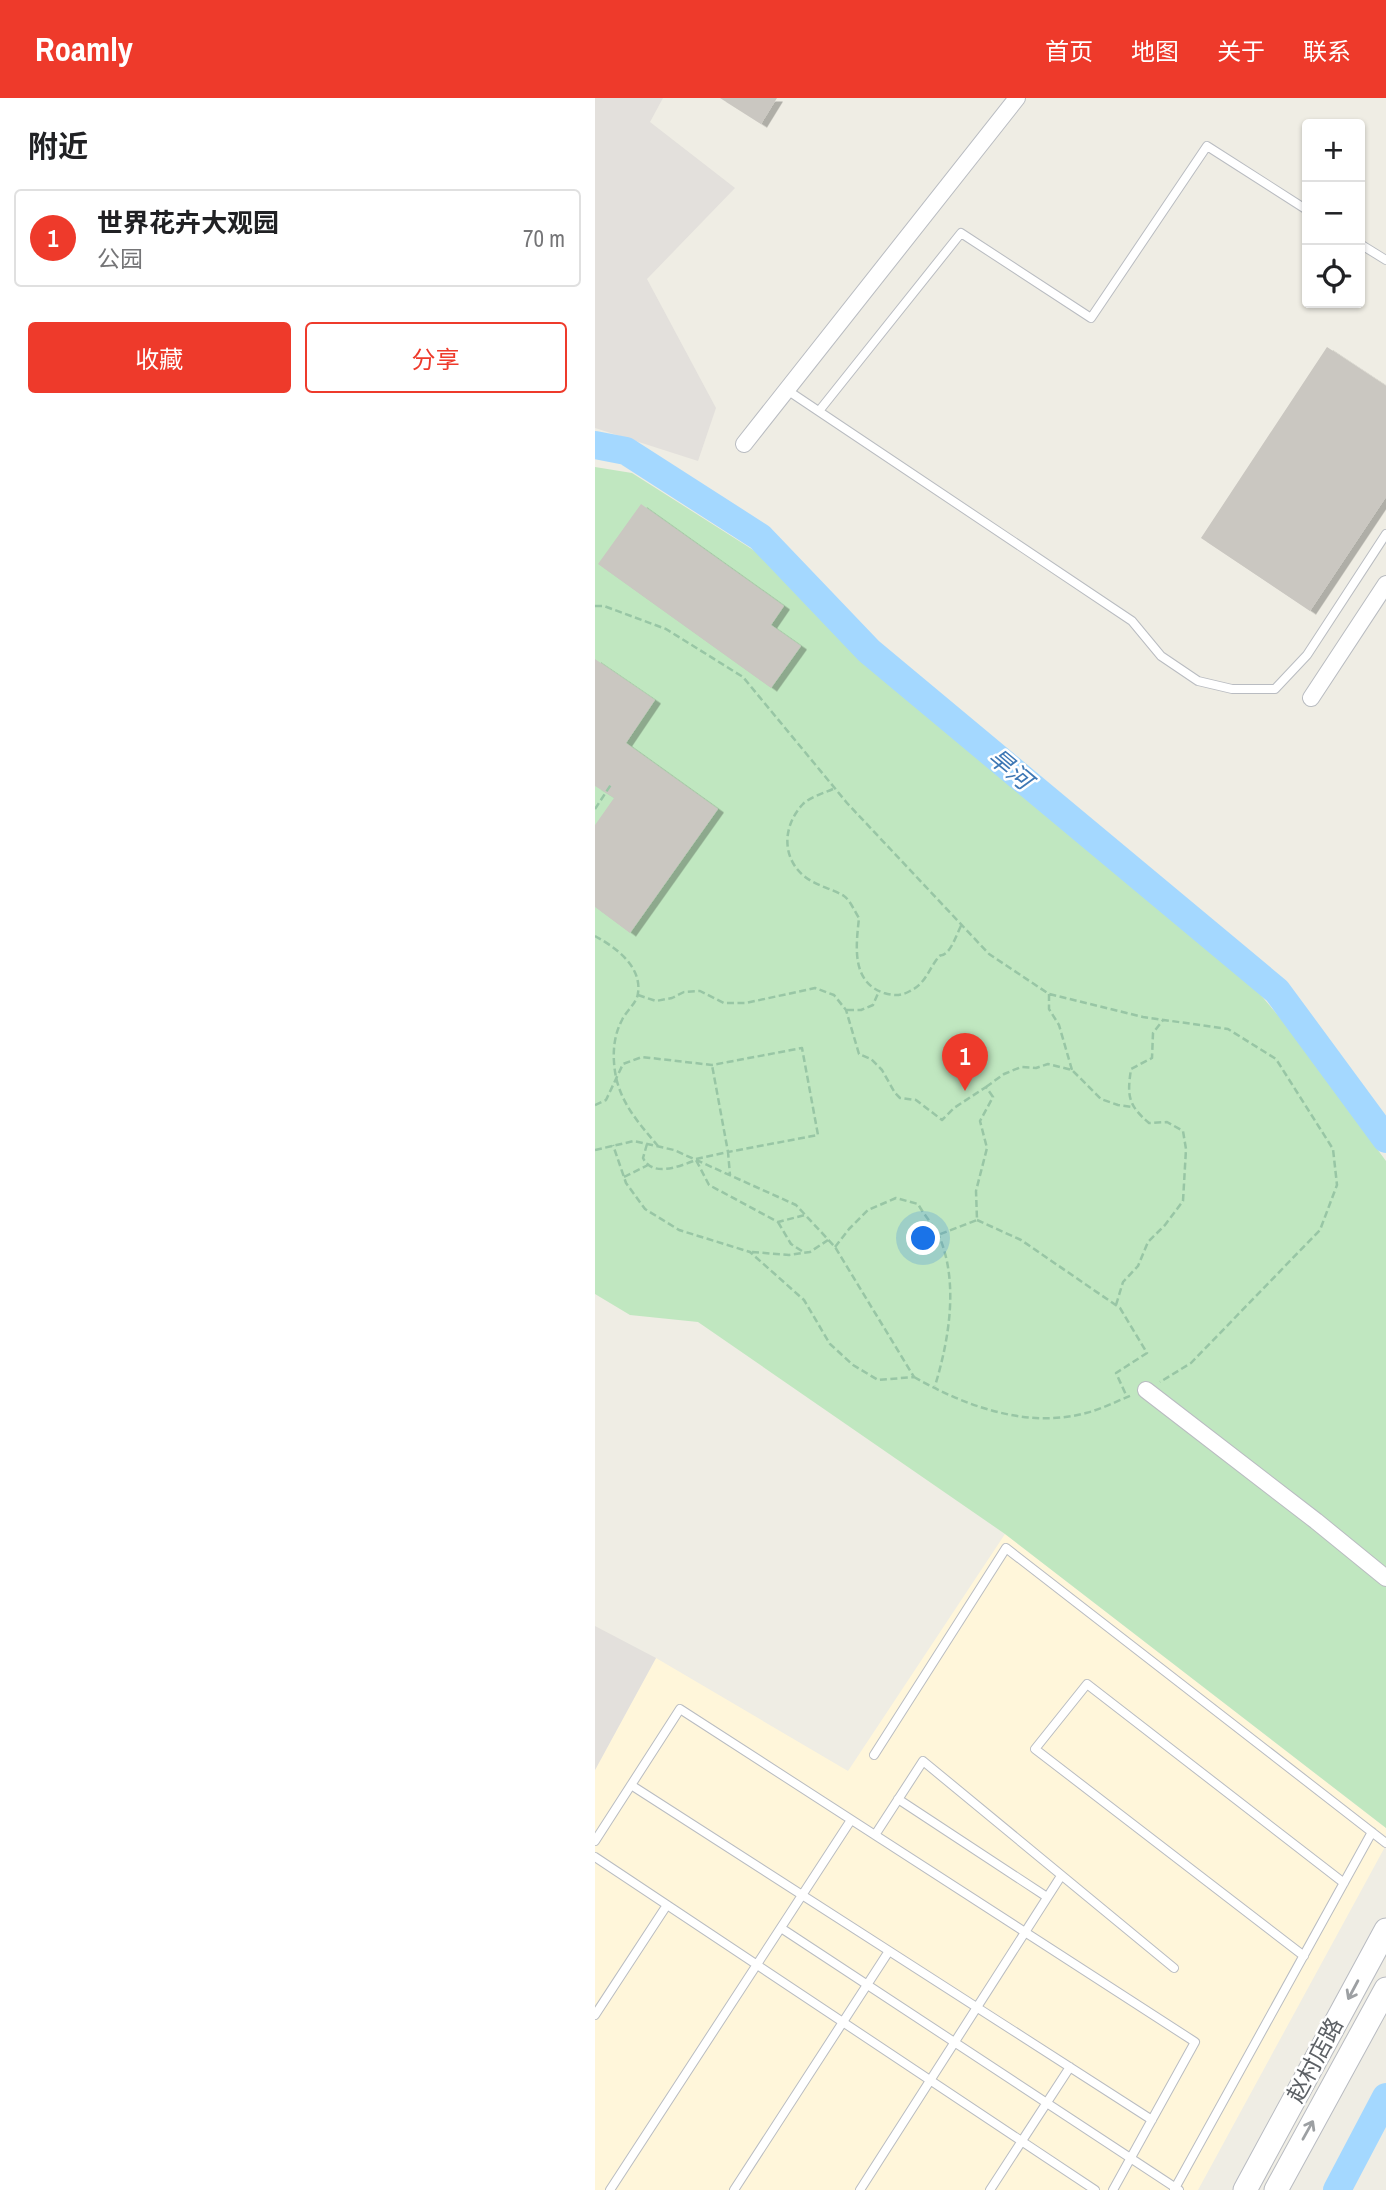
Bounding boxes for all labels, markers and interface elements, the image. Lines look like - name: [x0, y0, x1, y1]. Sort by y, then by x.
- text: Roamly: [35, 27, 133, 71]
- text: 首页: [1045, 35, 1093, 67]
- text: 地图: [1131, 35, 1179, 67]
- text: 关于: [1217, 35, 1265, 67]
- text: 联系: [1303, 35, 1351, 67]
- map controls: [1302, 119, 1365, 308]
- button: +: [1302, 119, 1365, 182]
- text: 附近: [28, 126, 88, 166]
- button: −: [1302, 182, 1365, 245]
- text: 世界花卉大观园: [97, 205, 279, 240]
- text: 1: [48, 223, 58, 254]
- text: 70 m: [523, 223, 565, 254]
- text: 公园: [97, 243, 143, 274]
- button: locate: [1302, 245, 1365, 308]
- button: 收藏: [28, 322, 291, 393]
- button: 分享: [305, 322, 567, 393]
- water label: 旱河: [982, 741, 1042, 798]
- pin: 1: [942, 1033, 988, 1091]
- your location: [906, 1221, 940, 1255]
- one-way arrow: [1346, 1979, 1360, 2000]
- street label: 赵村店路: [1279, 2012, 1350, 2108]
- one-way arrow: [1302, 2120, 1316, 2141]

